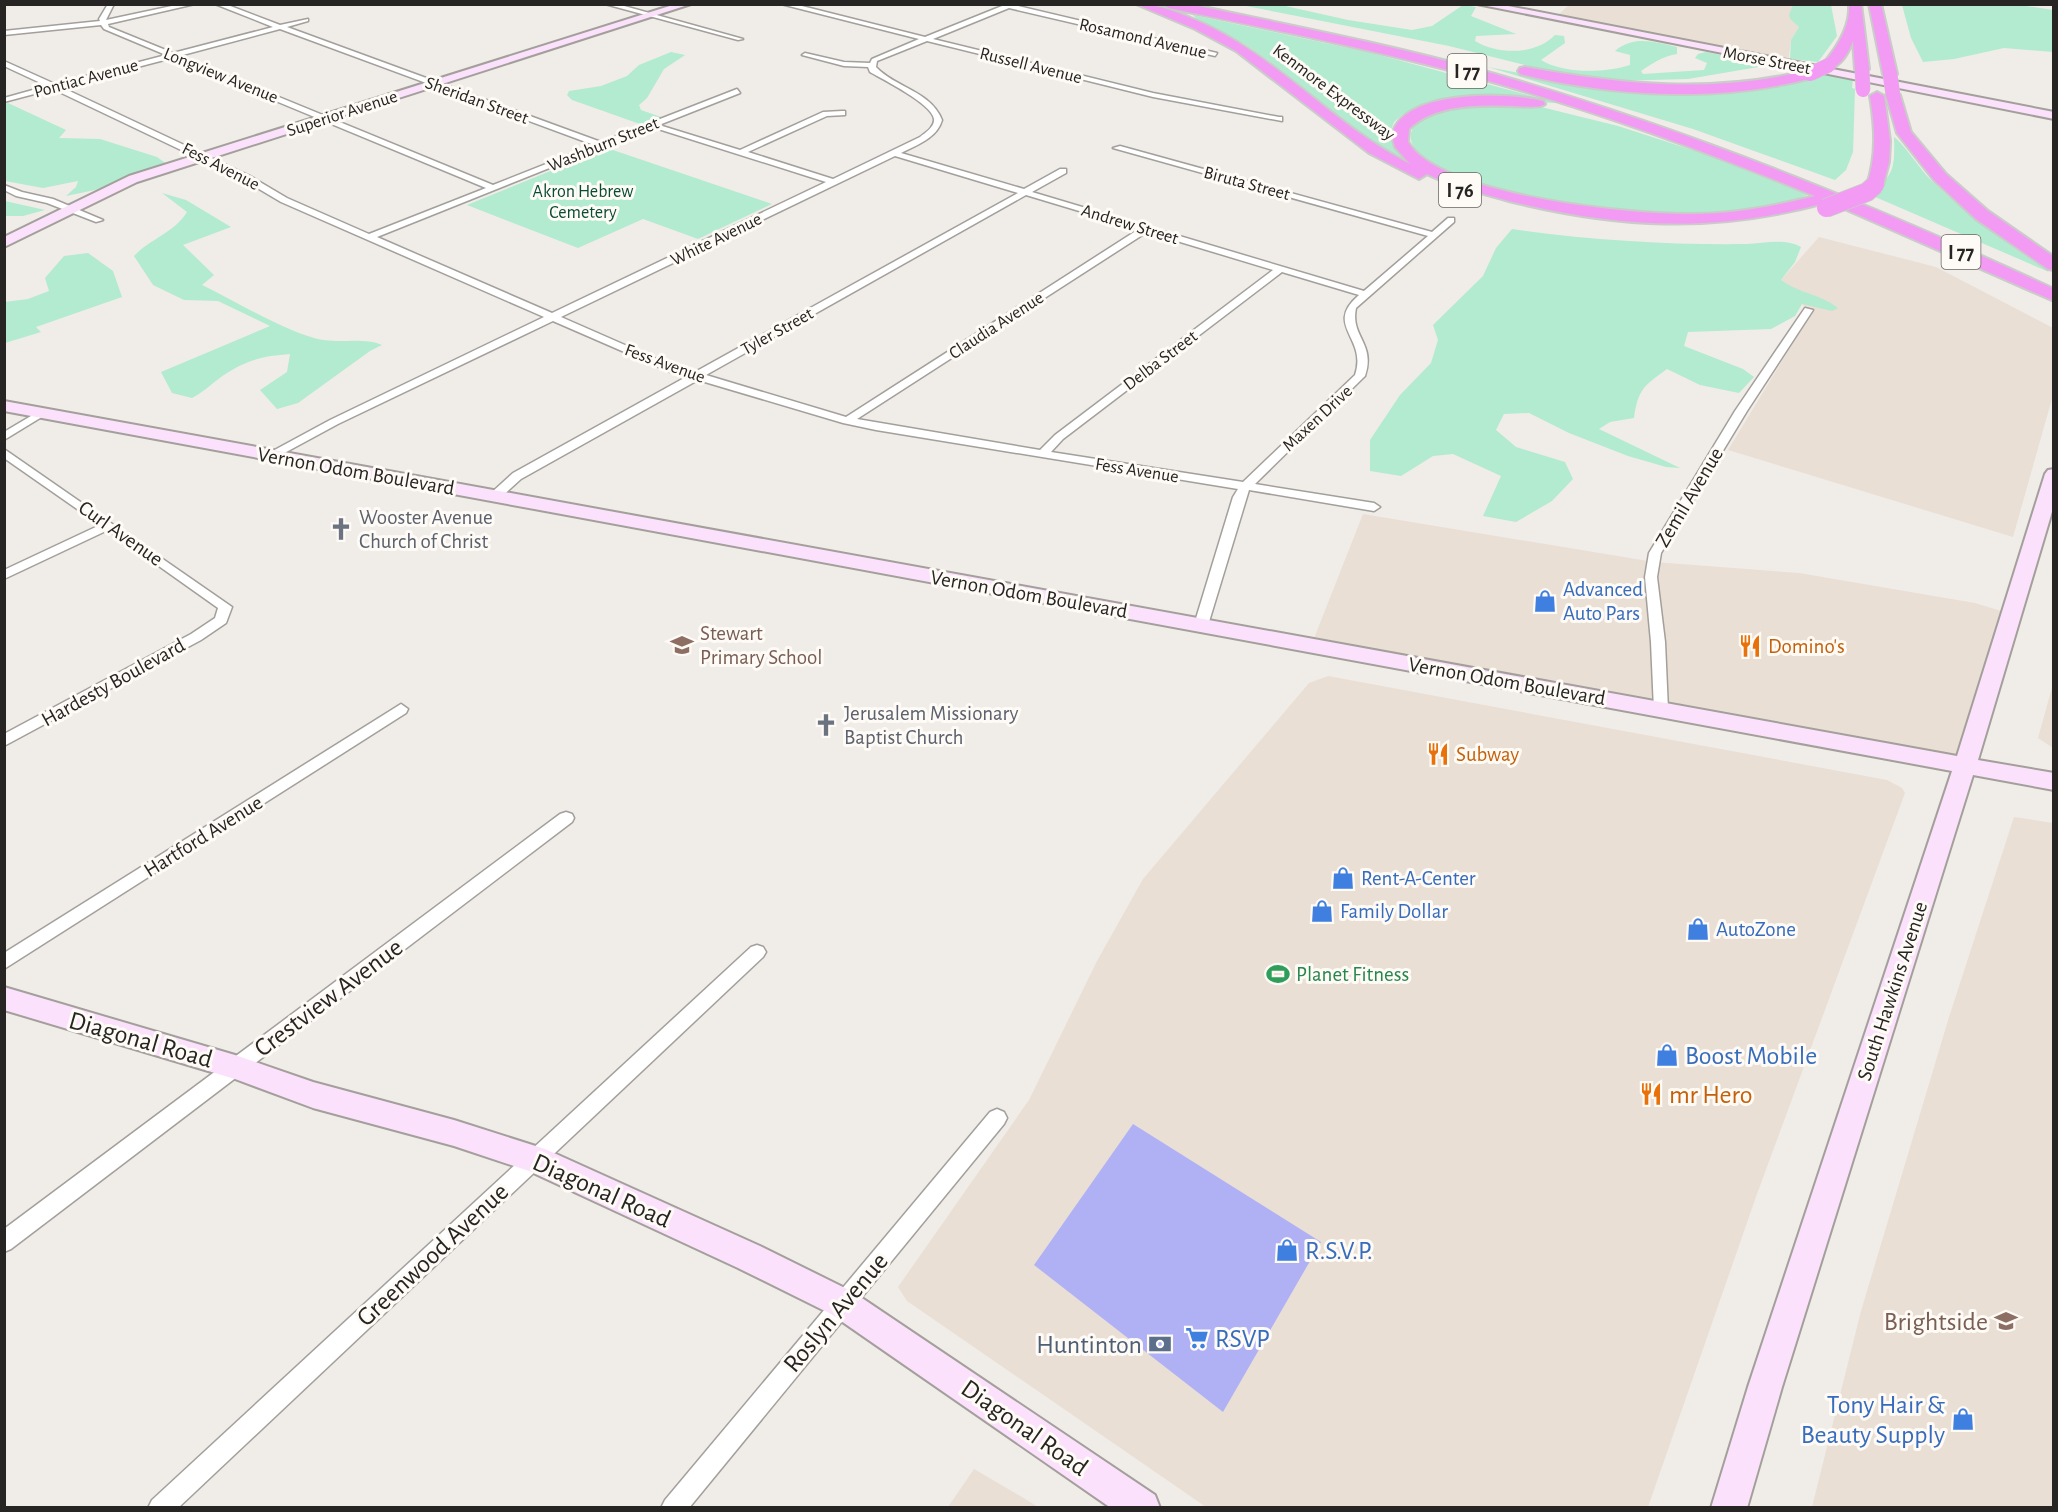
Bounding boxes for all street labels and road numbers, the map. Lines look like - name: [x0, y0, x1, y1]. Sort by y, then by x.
- street label: Rosamond Avenue: [1077, 16, 1208, 62]
- street label: Kenmore Expressway: [1269, 41, 1398, 145]
- street label: Morse Street: [1722, 44, 1812, 78]
- street label: Longview Avenue: [161, 45, 280, 107]
- street label: Russell Avenue: [978, 45, 1084, 87]
- road number: I 77: [1448, 54, 1486, 88]
- street label: Pontiac Avenue: [32, 56, 140, 102]
- street label: Sheridan Street: [423, 74, 531, 128]
- street label: Superior Avenue: [285, 88, 400, 140]
- street label: Washburn Street: [545, 114, 662, 175]
- street label: Fess Avenue: [179, 140, 262, 194]
- street label: Biruta Street: [1202, 164, 1292, 204]
- road number: I 76: [1439, 173, 1481, 207]
- street label: Andrew Street: [1079, 202, 1181, 248]
- street label: White Avenue: [668, 210, 765, 270]
- road number: I 77: [1942, 235, 1980, 269]
- street label: Claudia Avenue: [946, 289, 1047, 363]
- street label: Tyler Street: [738, 305, 817, 359]
- street label: Delba Street: [1120, 327, 1201, 394]
- street label: Fess Avenue: [622, 341, 707, 387]
- street label: Maxen Drive: [1279, 382, 1356, 455]
- street label: Vernon Odom Boulevard: [256, 444, 456, 499]
- street label: Zemil Avenue: [1652, 444, 1727, 551]
- street label: Fess Avenue: [1094, 456, 1180, 486]
- street label: Curl Avenue: [75, 497, 167, 570]
- street label: Vernon Odom Boulevard: [929, 567, 1129, 622]
- street label: Hardesty Boulevard: [38, 634, 189, 730]
- street label: Vernon Odom Boulevard: [1407, 654, 1607, 709]
- street label: Hartford Avenue: [140, 792, 266, 881]
- street label: South Hawkins Avenue: [1854, 899, 1931, 1083]
- street label: Crestview Avenue: [250, 934, 408, 1062]
- street label: Diagonal Road: [66, 1007, 216, 1073]
- street label: Diagonal Road: [529, 1149, 675, 1233]
- street label: Greenwood Avenue: [352, 1178, 513, 1331]
- street label: Roslyn Avenue: [779, 1248, 893, 1377]
- street label: Diagonal Road: [956, 1375, 1093, 1481]

